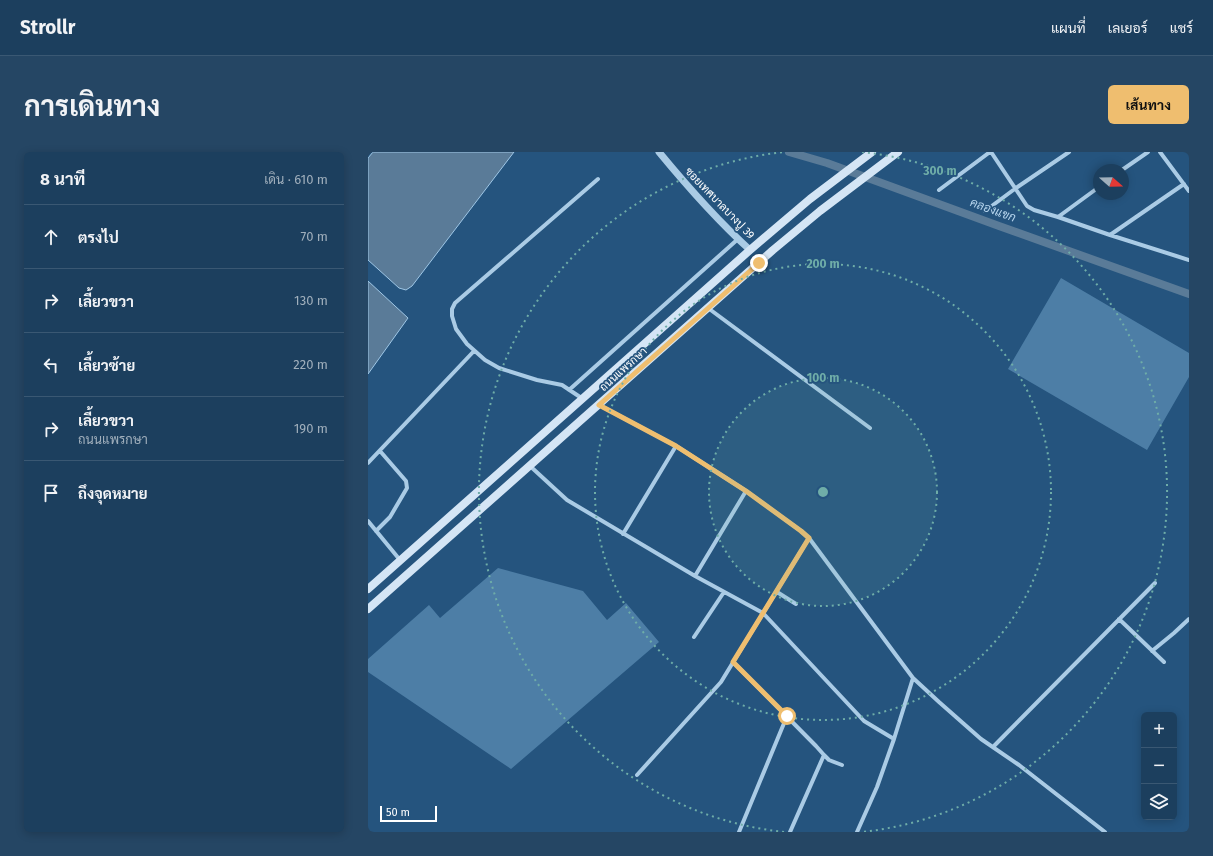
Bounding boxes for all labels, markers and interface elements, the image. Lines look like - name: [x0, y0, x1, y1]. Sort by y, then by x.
- text: Strollr: [20, 16, 75, 39]
- text: แผนที่: [1051, 20, 1086, 37]
- text: เลเยอร์: [1108, 20, 1148, 37]
- text: แชร์: [1170, 20, 1193, 37]
- button: เส้นทาง: [1108, 85, 1189, 124]
- text: การเดินทาง: [24, 90, 160, 123]
- text: 300 m: [922, 164, 957, 178]
- north arrow: [1093, 164, 1129, 200]
- street label: ซอยเทศบาลบางปู 39: [681, 165, 757, 243]
- text: 8 นาที: [40, 169, 85, 190]
- text: เดิน · 610 m: [264, 172, 328, 187]
- water label: คลองแขก: [968, 195, 1018, 225]
- icon: ahead: [40, 226, 62, 248]
- text: ตรงไป: [78, 229, 119, 247]
- text: 70 m: [301, 229, 328, 244]
- route end: [750, 254, 768, 272]
- text: 200 m: [806, 257, 840, 271]
- icon: right: [40, 290, 62, 312]
- text: เลี้ยวขวา: [78, 293, 134, 311]
- text: 130 m: [294, 293, 328, 308]
- street label: ถนนแพรกษา: [597, 345, 650, 394]
- icon: left: [40, 354, 62, 376]
- text: เลี้ยวซ้าย: [78, 357, 135, 375]
- text: 220 m: [293, 357, 328, 372]
- text: 100 m: [807, 371, 839, 385]
- text: เลี้ยวขวา: [78, 412, 134, 430]
- icon: right: [40, 418, 62, 440]
- text: 190 m: [294, 421, 328, 436]
- text: ถนนแพรกษา: [78, 432, 148, 447]
- icon: arrive: [40, 482, 62, 504]
- text: ถึงจุดหมาย: [78, 485, 148, 503]
- centre of rings: [816, 485, 830, 499]
- route start: [778, 707, 796, 725]
- map controls: [1141, 712, 1177, 820]
- button: +: [1141, 712, 1177, 748]
- button: −: [1141, 748, 1177, 784]
- button: layers: [1141, 784, 1177, 820]
- scale bar: [380, 804, 437, 823]
- text: 50 m: [386, 806, 410, 819]

